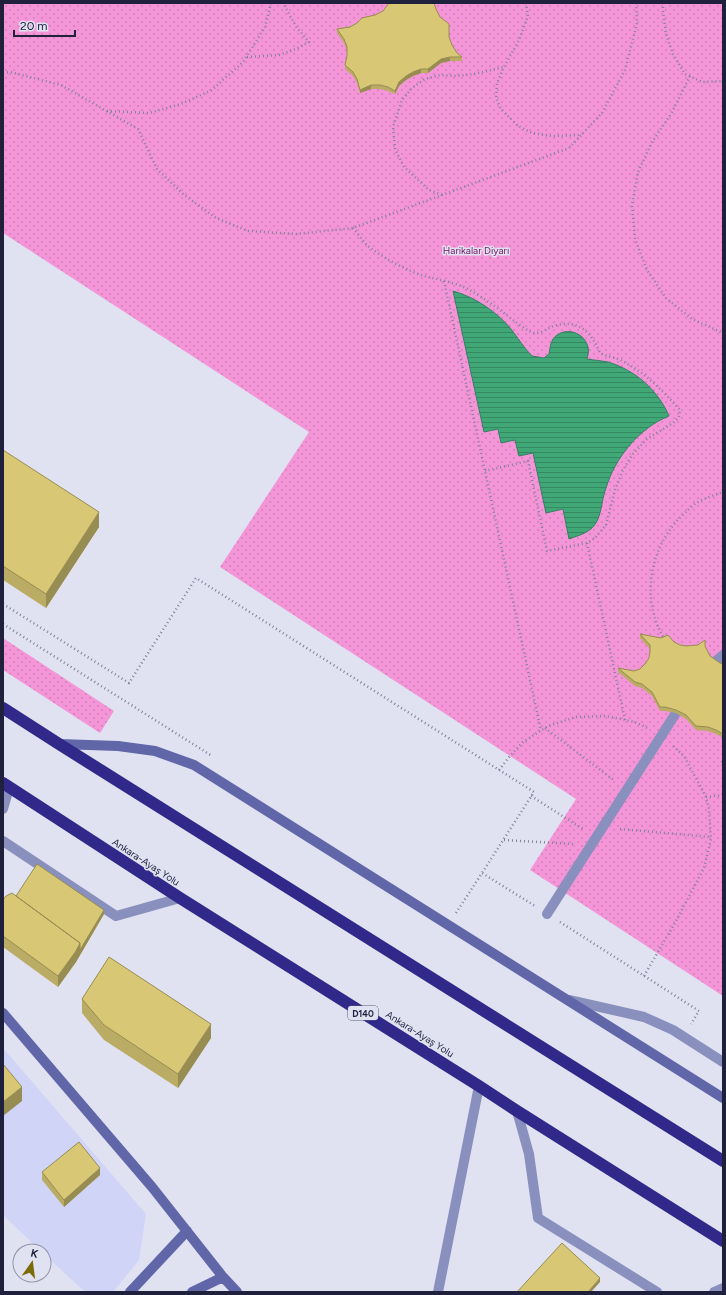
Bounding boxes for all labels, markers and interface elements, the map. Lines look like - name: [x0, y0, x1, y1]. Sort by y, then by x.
- scale bar: [14, 12, 75, 38]
- text: 20 m: [20, 19, 48, 33]
- park label: Harikalar Diyarı: [443, 244, 509, 257]
- street label: Ankara-Ayaş Yolu: [110, 835, 182, 889]
- road number: D140: [348, 1006, 378, 1020]
- street label: Ankara-Ayaş Yolu: [384, 1008, 456, 1060]
- north arrow: [12, 1243, 52, 1283]
- text: K: [29, 1247, 40, 1261]

